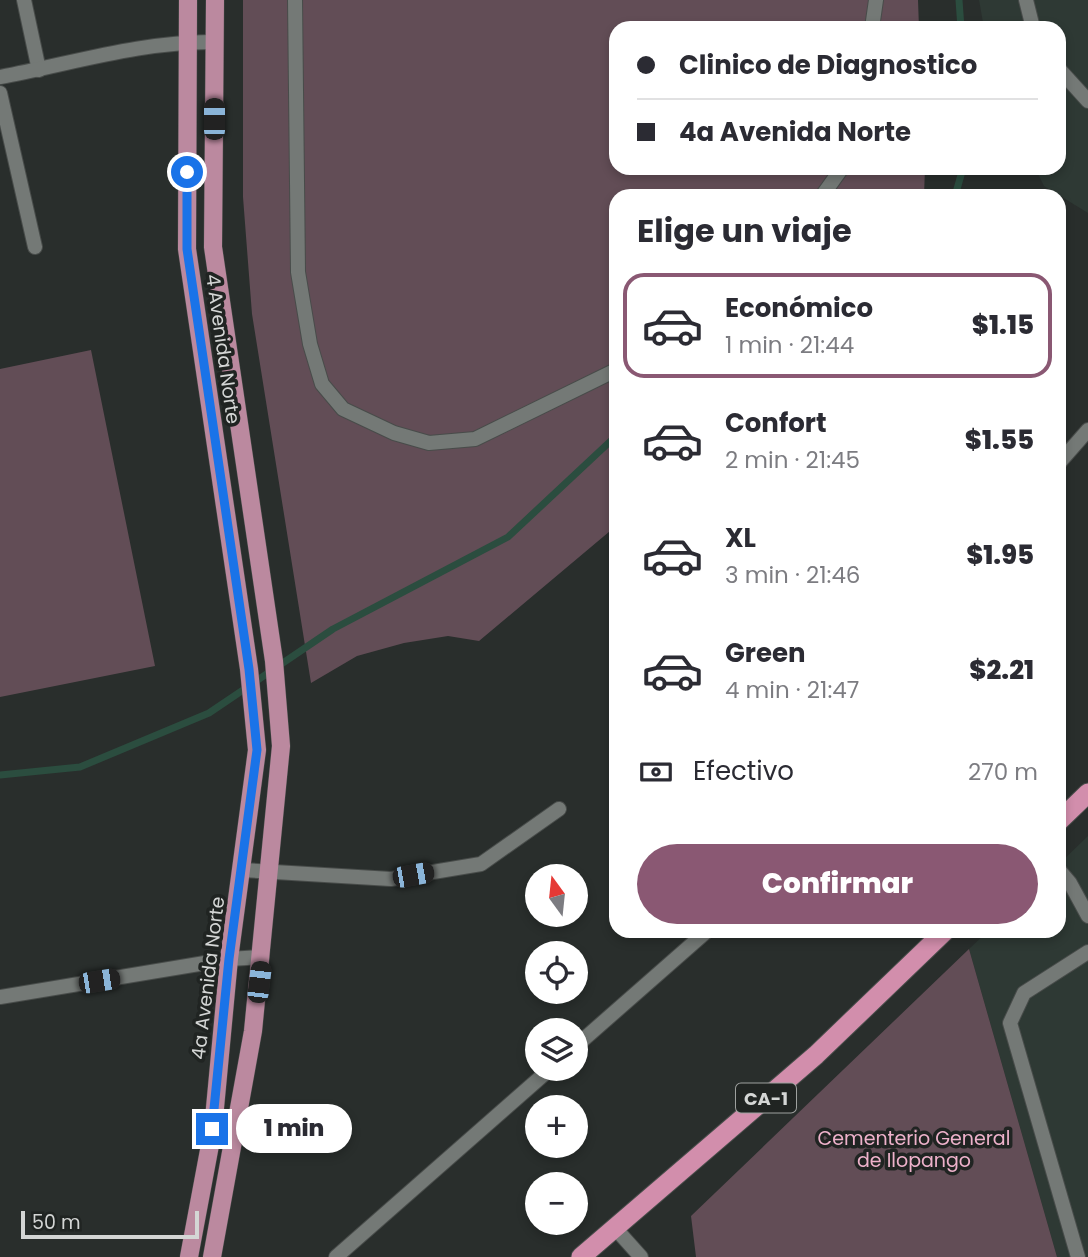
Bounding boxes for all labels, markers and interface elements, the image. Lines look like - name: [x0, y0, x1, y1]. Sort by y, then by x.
- text: Clinico de Diagnostico: [679, 47, 977, 83]
- car: [204, 98, 225, 140]
- text: 4a Avenida Norte: [679, 114, 911, 150]
- route start: [171, 156, 203, 188]
- text: Elige un viaje: [637, 208, 852, 253]
- street label: 4 Avenida Norte: [199, 272, 247, 426]
- text: Económico: [725, 290, 873, 326]
- icon: car: [641, 294, 704, 357]
- text: $1.15: [972, 307, 1034, 343]
- text: 1 min · 21:44: [725, 329, 854, 361]
- text: Confort: [725, 405, 827, 441]
- icon: car: [641, 409, 704, 472]
- text: $1.55: [965, 422, 1034, 458]
- text: 2 min · 21:45: [725, 444, 860, 476]
- text: XL: [725, 520, 756, 556]
- icon: car: [641, 524, 704, 587]
- text: $1.95: [966, 537, 1034, 573]
- text: 3 min · 21:46: [725, 559, 860, 591]
- text: Green: [725, 635, 806, 671]
- icon: car: [641, 639, 704, 702]
- text: $2.21: [969, 652, 1034, 688]
- text: 4 min · 21:47: [725, 674, 859, 706]
- icon: cash: [637, 753, 675, 791]
- text: Efectivo: [693, 753, 794, 789]
- text: 270 m: [968, 756, 1038, 788]
- button: Confirmar: [637, 844, 1038, 924]
- car: [391, 861, 436, 889]
- north arrow: [525, 864, 588, 928]
- map controls: [525, 864, 588, 1235]
- street label: 4a Avenida Norte: [185, 895, 231, 1061]
- button: locate: [525, 941, 588, 1004]
- car: [247, 960, 272, 1004]
- car: [77, 967, 122, 995]
- button: layers: [525, 1018, 588, 1081]
- road number: CA-1: [736, 1084, 796, 1112]
- button: +: [525, 1095, 588, 1158]
- callout: 1 min: [236, 1104, 352, 1154]
- text: 1 min: [264, 1112, 324, 1144]
- route end: [196, 1113, 228, 1145]
- park label: Cementerio General de Ilopango: [818, 1125, 1010, 1174]
- button: −: [525, 1172, 588, 1235]
- scale bar: [21, 1208, 200, 1240]
- text: 50 m: [32, 1209, 81, 1236]

